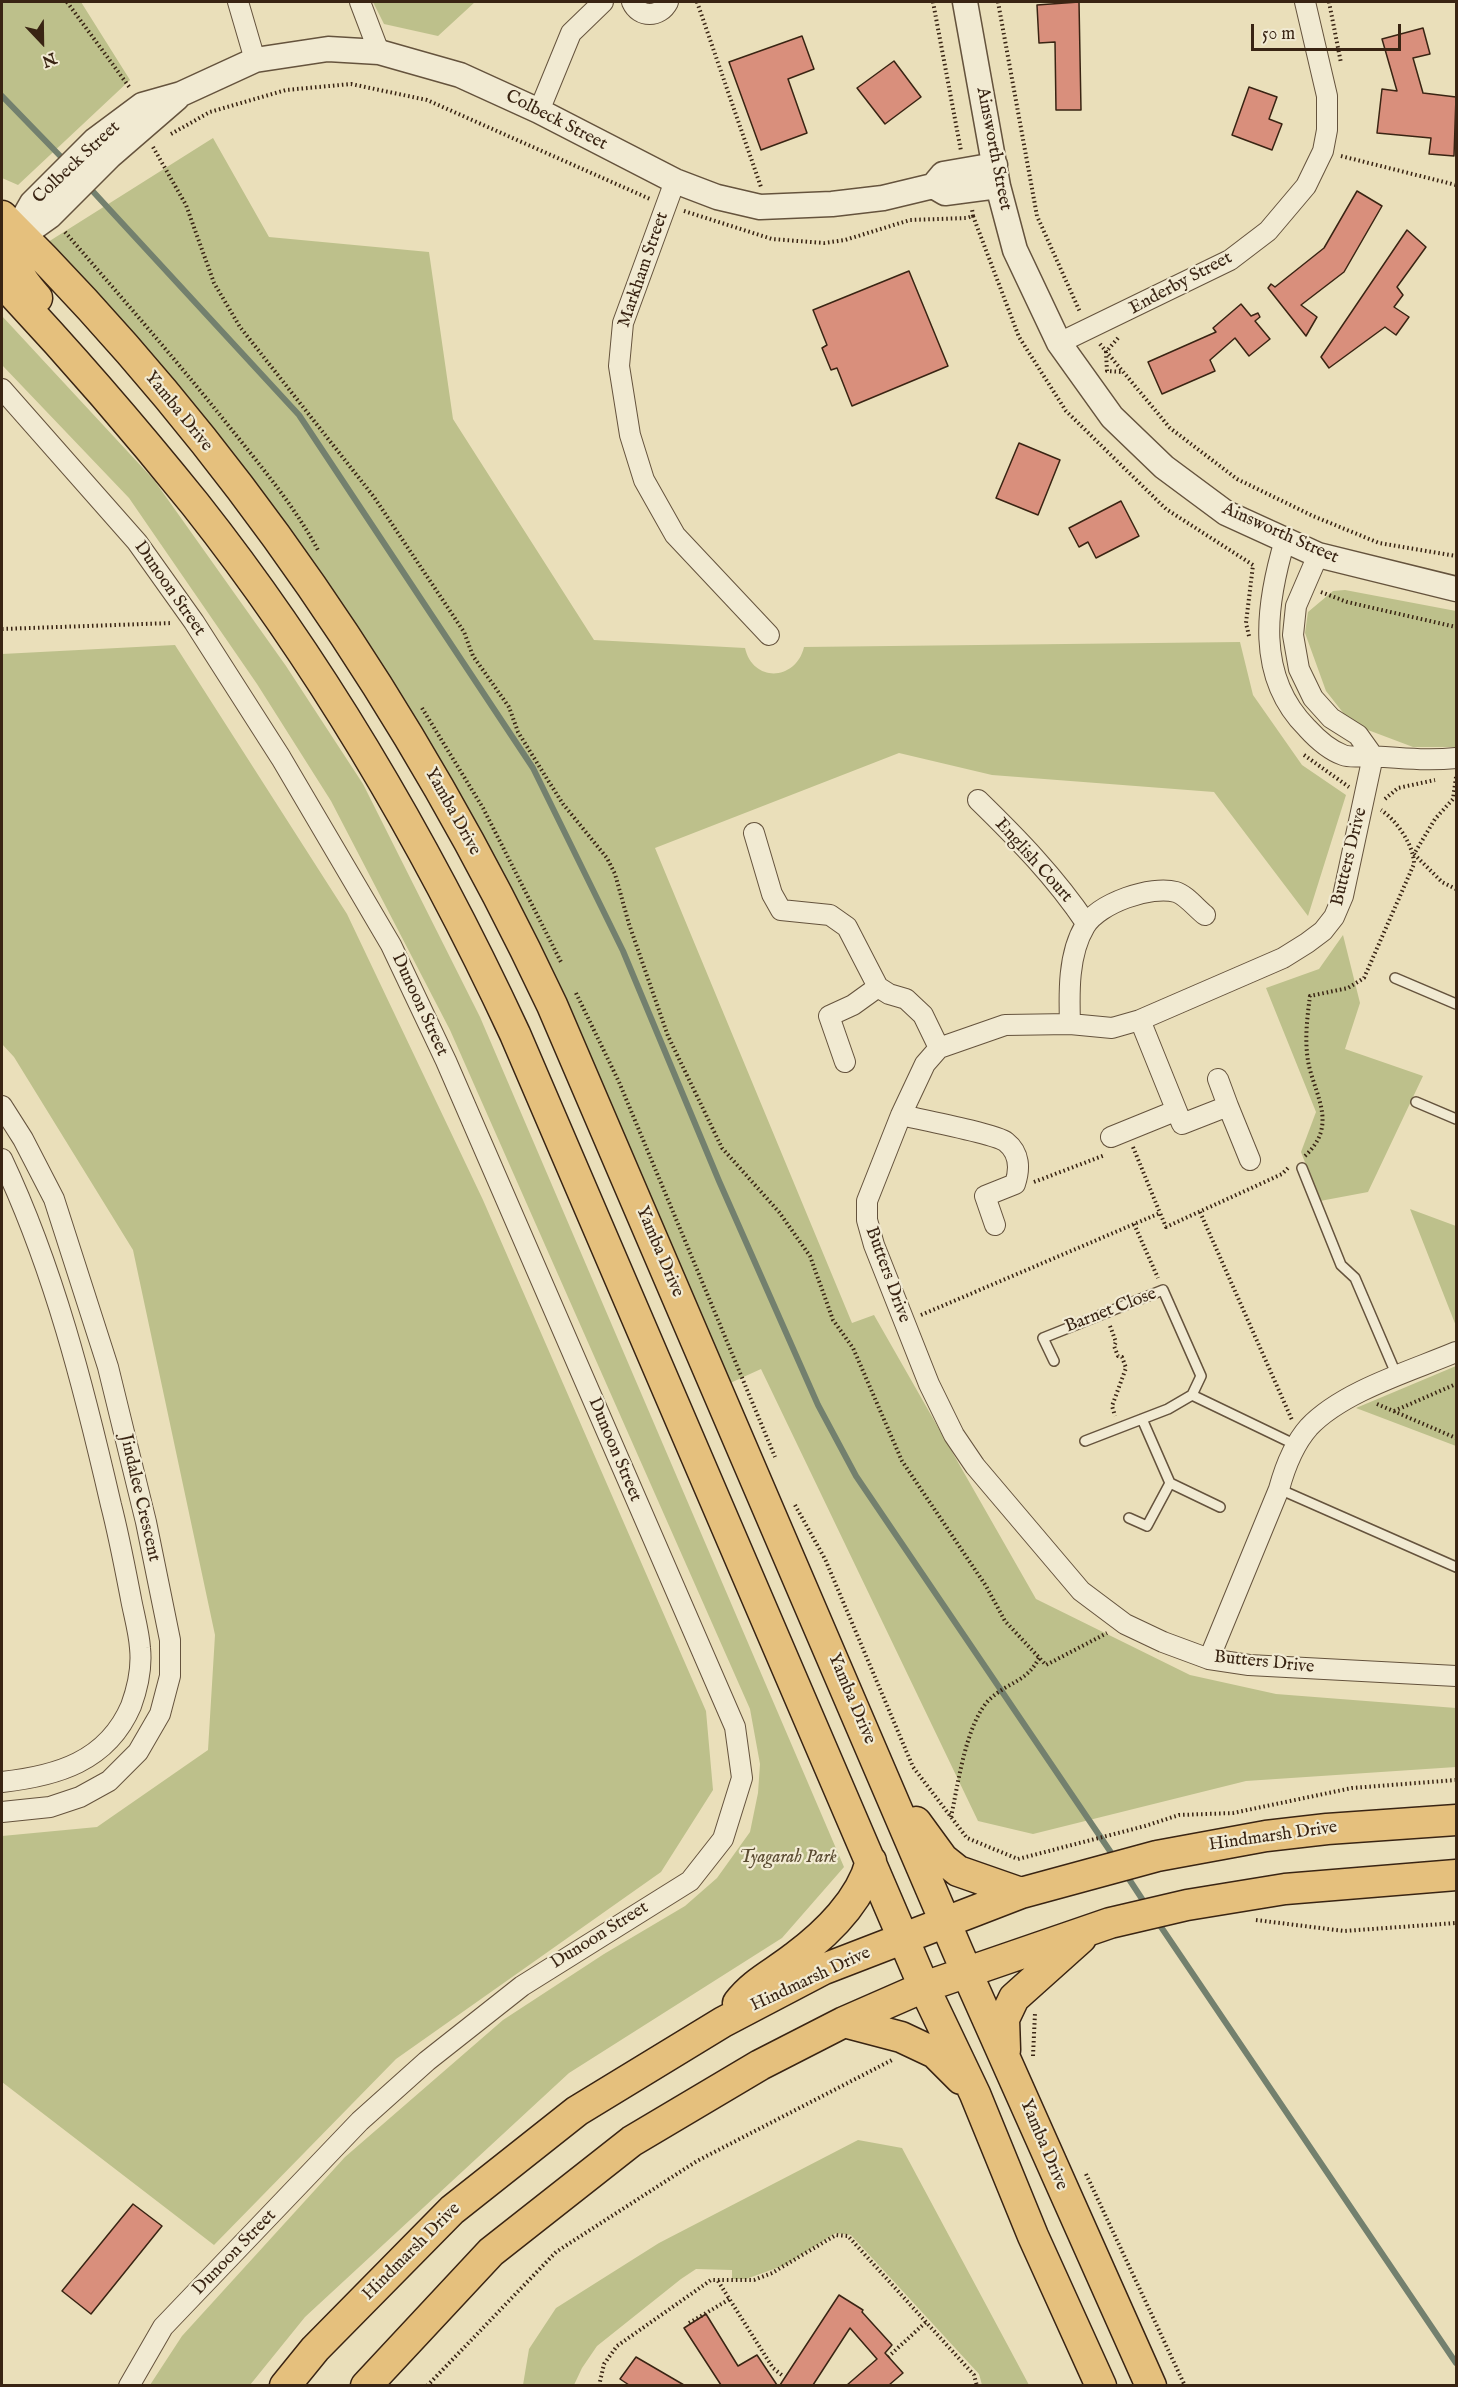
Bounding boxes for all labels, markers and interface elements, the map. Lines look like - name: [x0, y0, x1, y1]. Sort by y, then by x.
- north arrow: [12, 12, 72, 72]
- scale bar: [1254, 12, 1404, 50]
- text: 50 m: [1262, 23, 1295, 46]
- text: N: [39, 47, 59, 71]
- street label: Ainsworth Street: [970, 85, 1016, 213]
- street label: Colbeck Street: [502, 86, 610, 156]
- street label: Colbeck Street: [29, 117, 125, 209]
- street label: Markham Street: [614, 209, 674, 331]
- street label: Enderby Street: [1126, 248, 1236, 320]
- street label: Yamba Drive: [139, 368, 217, 456]
- street label: Ainsworth Street: [1218, 499, 1342, 569]
- street label: Dunoon Street: [128, 537, 210, 641]
- street label: Yamba Drive: [419, 765, 485, 859]
- street label: Butters Drive: [1327, 806, 1373, 908]
- street label: English Court: [989, 814, 1077, 908]
- street label: Dunoon Street: [386, 950, 452, 1060]
- street label: Yamba Drive: [630, 1203, 688, 1301]
- street label: Butters Drive: [860, 1224, 914, 1326]
- street label: Barnet Close: [1062, 1284, 1160, 1338]
- street label: Dunoon Street: [582, 1395, 646, 1505]
- street label: Jindalee Crescent: [114, 1432, 164, 1564]
- street label: Butters Drive: [1213, 1647, 1315, 1679]
- street label: Yamba Drive: [822, 1650, 880, 1748]
- street label: Hindmarsh Drive: [1207, 1817, 1339, 1857]
- park label: Tyagarah Park: [739, 1847, 837, 1869]
- street label: Dunoon Street: [547, 1897, 653, 1975]
- street label: Hindmarsh Drive: [748, 1943, 874, 2017]
- street label: Yamba Drive: [1014, 2096, 1072, 2194]
- street label: Hindmarsh Drive: [359, 2199, 465, 2305]
- street label: Dunoon Street: [189, 2206, 281, 2300]

